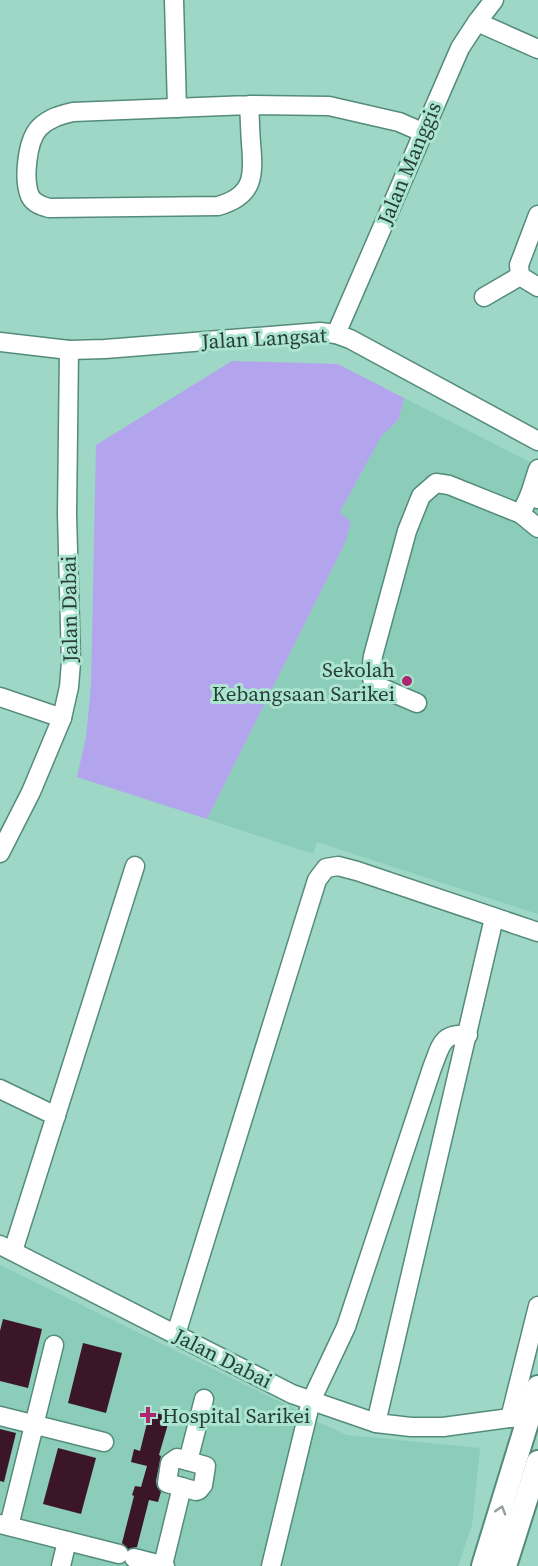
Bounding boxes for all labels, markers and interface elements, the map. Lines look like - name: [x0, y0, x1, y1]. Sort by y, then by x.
- street label: Jalan Manggis: [370, 97, 448, 230]
- street label: Jalan Langsat: [200, 320, 328, 356]
- street label: Jalan Dabai: [54, 555, 84, 664]
- place label: Sekolah Kebangsaan Sarikei: [212, 655, 395, 708]
- marker: Sekolah Kebangsaan Sarikei: [400, 674, 414, 688]
- street label: Jalan Dabai: [168, 1320, 277, 1395]
- place label: Hospital Sarikei: [162, 1401, 310, 1430]
- marker: Hospital Sarikei: [139, 1406, 157, 1424]
- one-way arrow: [494, 1505, 506, 1516]

